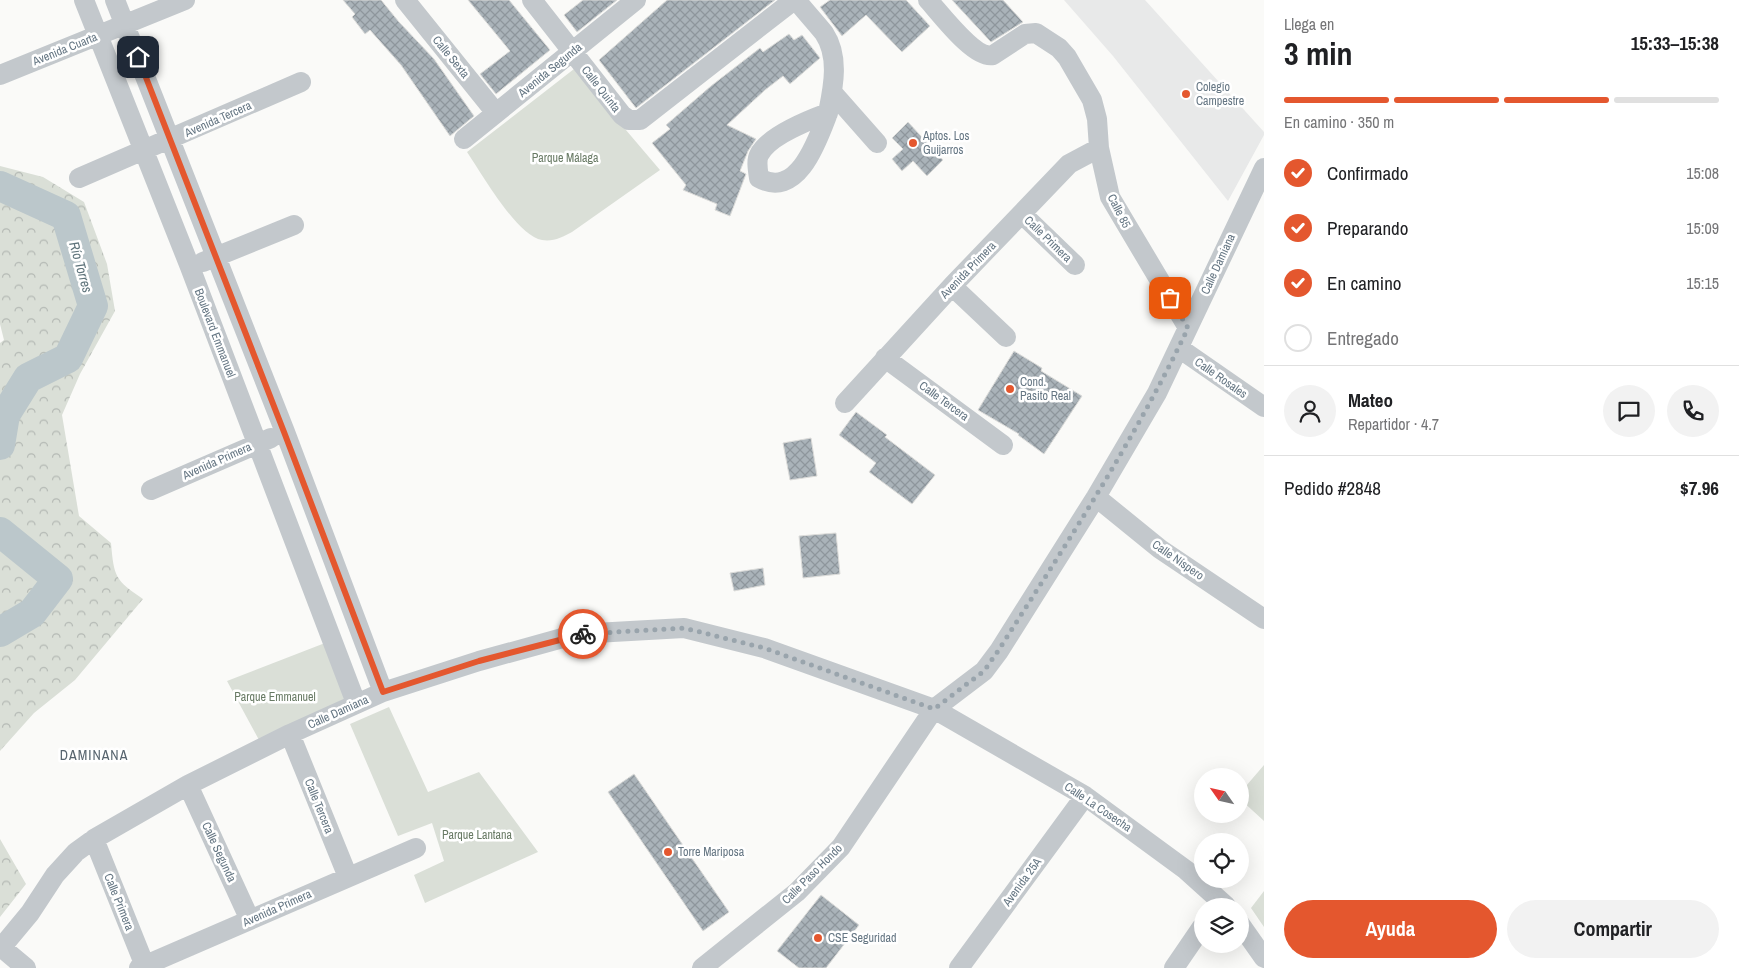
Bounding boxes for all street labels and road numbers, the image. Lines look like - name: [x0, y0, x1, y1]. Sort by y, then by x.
- street label: Avenida Cuarta: [29, 29, 100, 70]
- street label: Calle Sexta: [429, 32, 473, 82]
- street label: Avenida Segunda: [514, 39, 586, 101]
- street label: Calle Quinta: [578, 63, 624, 116]
- street label: Avenida Tercera: [181, 97, 254, 141]
- street label: Calle 85: [1104, 191, 1135, 231]
- street label: Calle Primera: [1021, 212, 1076, 266]
- street label: Calle Damiana: [1197, 231, 1239, 297]
- street label: Avenida Primera: [936, 238, 1000, 303]
- street label: Boulevard Emmanuel: [191, 286, 239, 380]
- street label: Calle Rosales: [1192, 354, 1251, 402]
- street label: Calle Tercera: [916, 378, 973, 425]
- street label: Avenida Primera: [179, 438, 254, 484]
- street label: Calle Níspero: [1149, 536, 1207, 584]
- street label: Calle Damiana: [305, 691, 371, 733]
- street label: Calle Tercera: [301, 776, 337, 836]
- street label: Calle La Cosecha: [1061, 779, 1135, 836]
- street label: Calle Segunda: [198, 819, 240, 885]
- street label: Calle Paso Hondo: [778, 840, 846, 908]
- street label: Avenida 25A: [998, 854, 1045, 910]
- street label: Calle Primera: [100, 871, 138, 933]
- street label: Avenida Primera: [239, 885, 314, 931]

